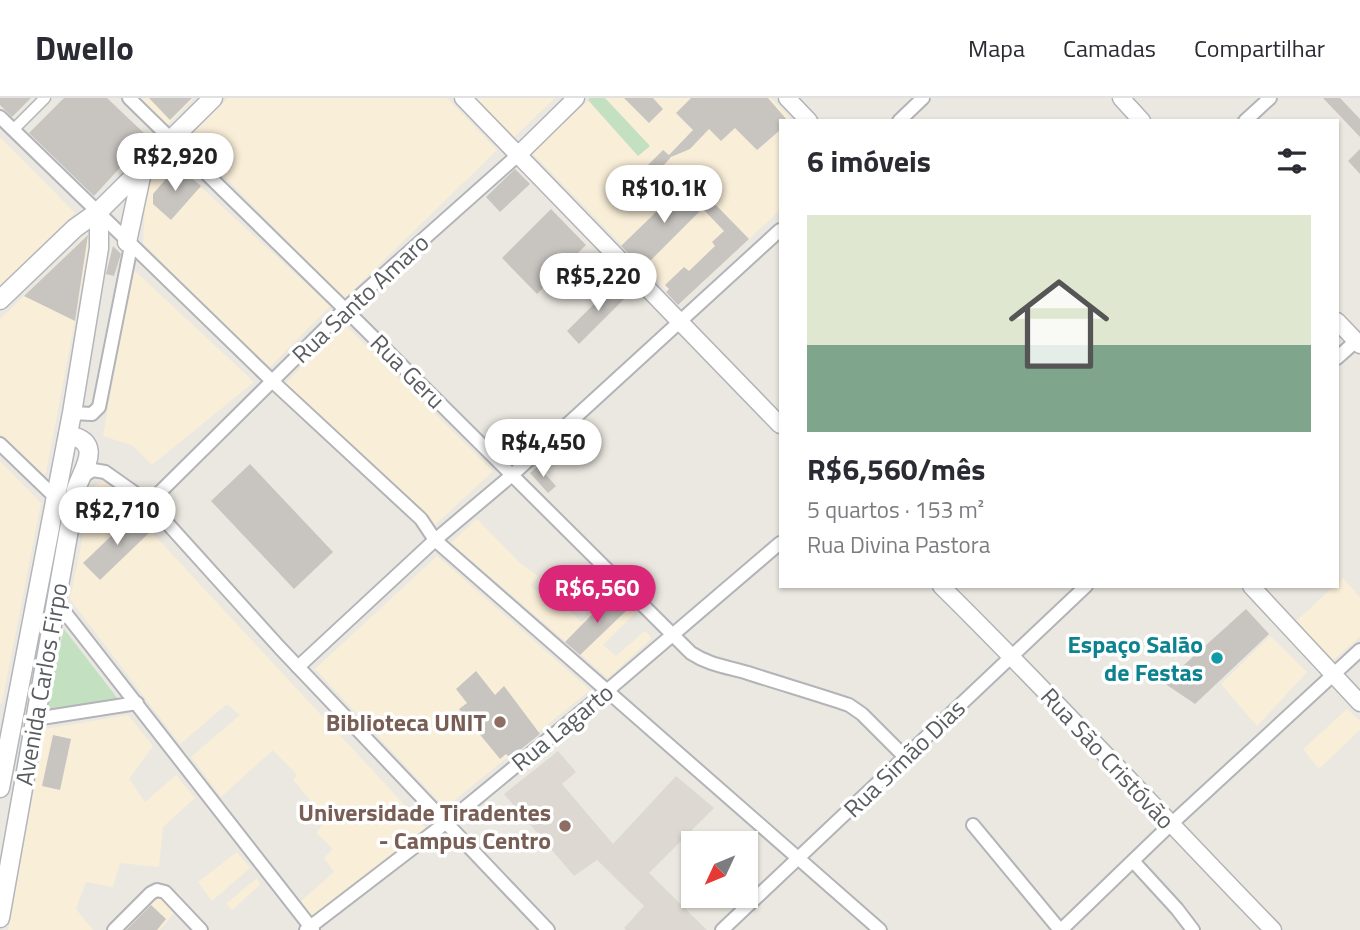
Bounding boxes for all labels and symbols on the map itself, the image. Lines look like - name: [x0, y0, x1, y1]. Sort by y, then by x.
- pin: R$2,920: [110, 134, 240, 193]
- pin: R$10.1K: [599, 166, 729, 225]
- street label: Rua Santo Amaro: [283, 225, 437, 371]
- pin: R$5,220: [533, 254, 663, 313]
- street label: Rua Geru: [362, 325, 454, 417]
- pin: R$4,450: [478, 420, 608, 479]
- pin: R$2,710: [52, 488, 182, 547]
- pin: R$6,560: [532, 566, 662, 625]
- street label: Avenida Carlos Firpo: [5, 580, 77, 788]
- place label: Espaço Salão de Festas: [1068, 626, 1203, 690]
- marker: Espaço Salão de Festas: [1209, 650, 1225, 666]
- street label: Rua Lagarto: [503, 675, 621, 779]
- street label: Rua São Cristóvão: [1033, 679, 1183, 837]
- street label: Rua Simão Dias: [835, 691, 973, 825]
- place label: Biblioteca UNIT: [326, 704, 486, 740]
- marker: Biblioteca UNIT: [492, 714, 508, 730]
- place label: Universidade Tiradentes - Campus Centro: [298, 794, 551, 858]
- marker: Universidade Tiradentes - Campus Centro: [557, 818, 573, 834]
- north arrow: [681, 831, 758, 908]

